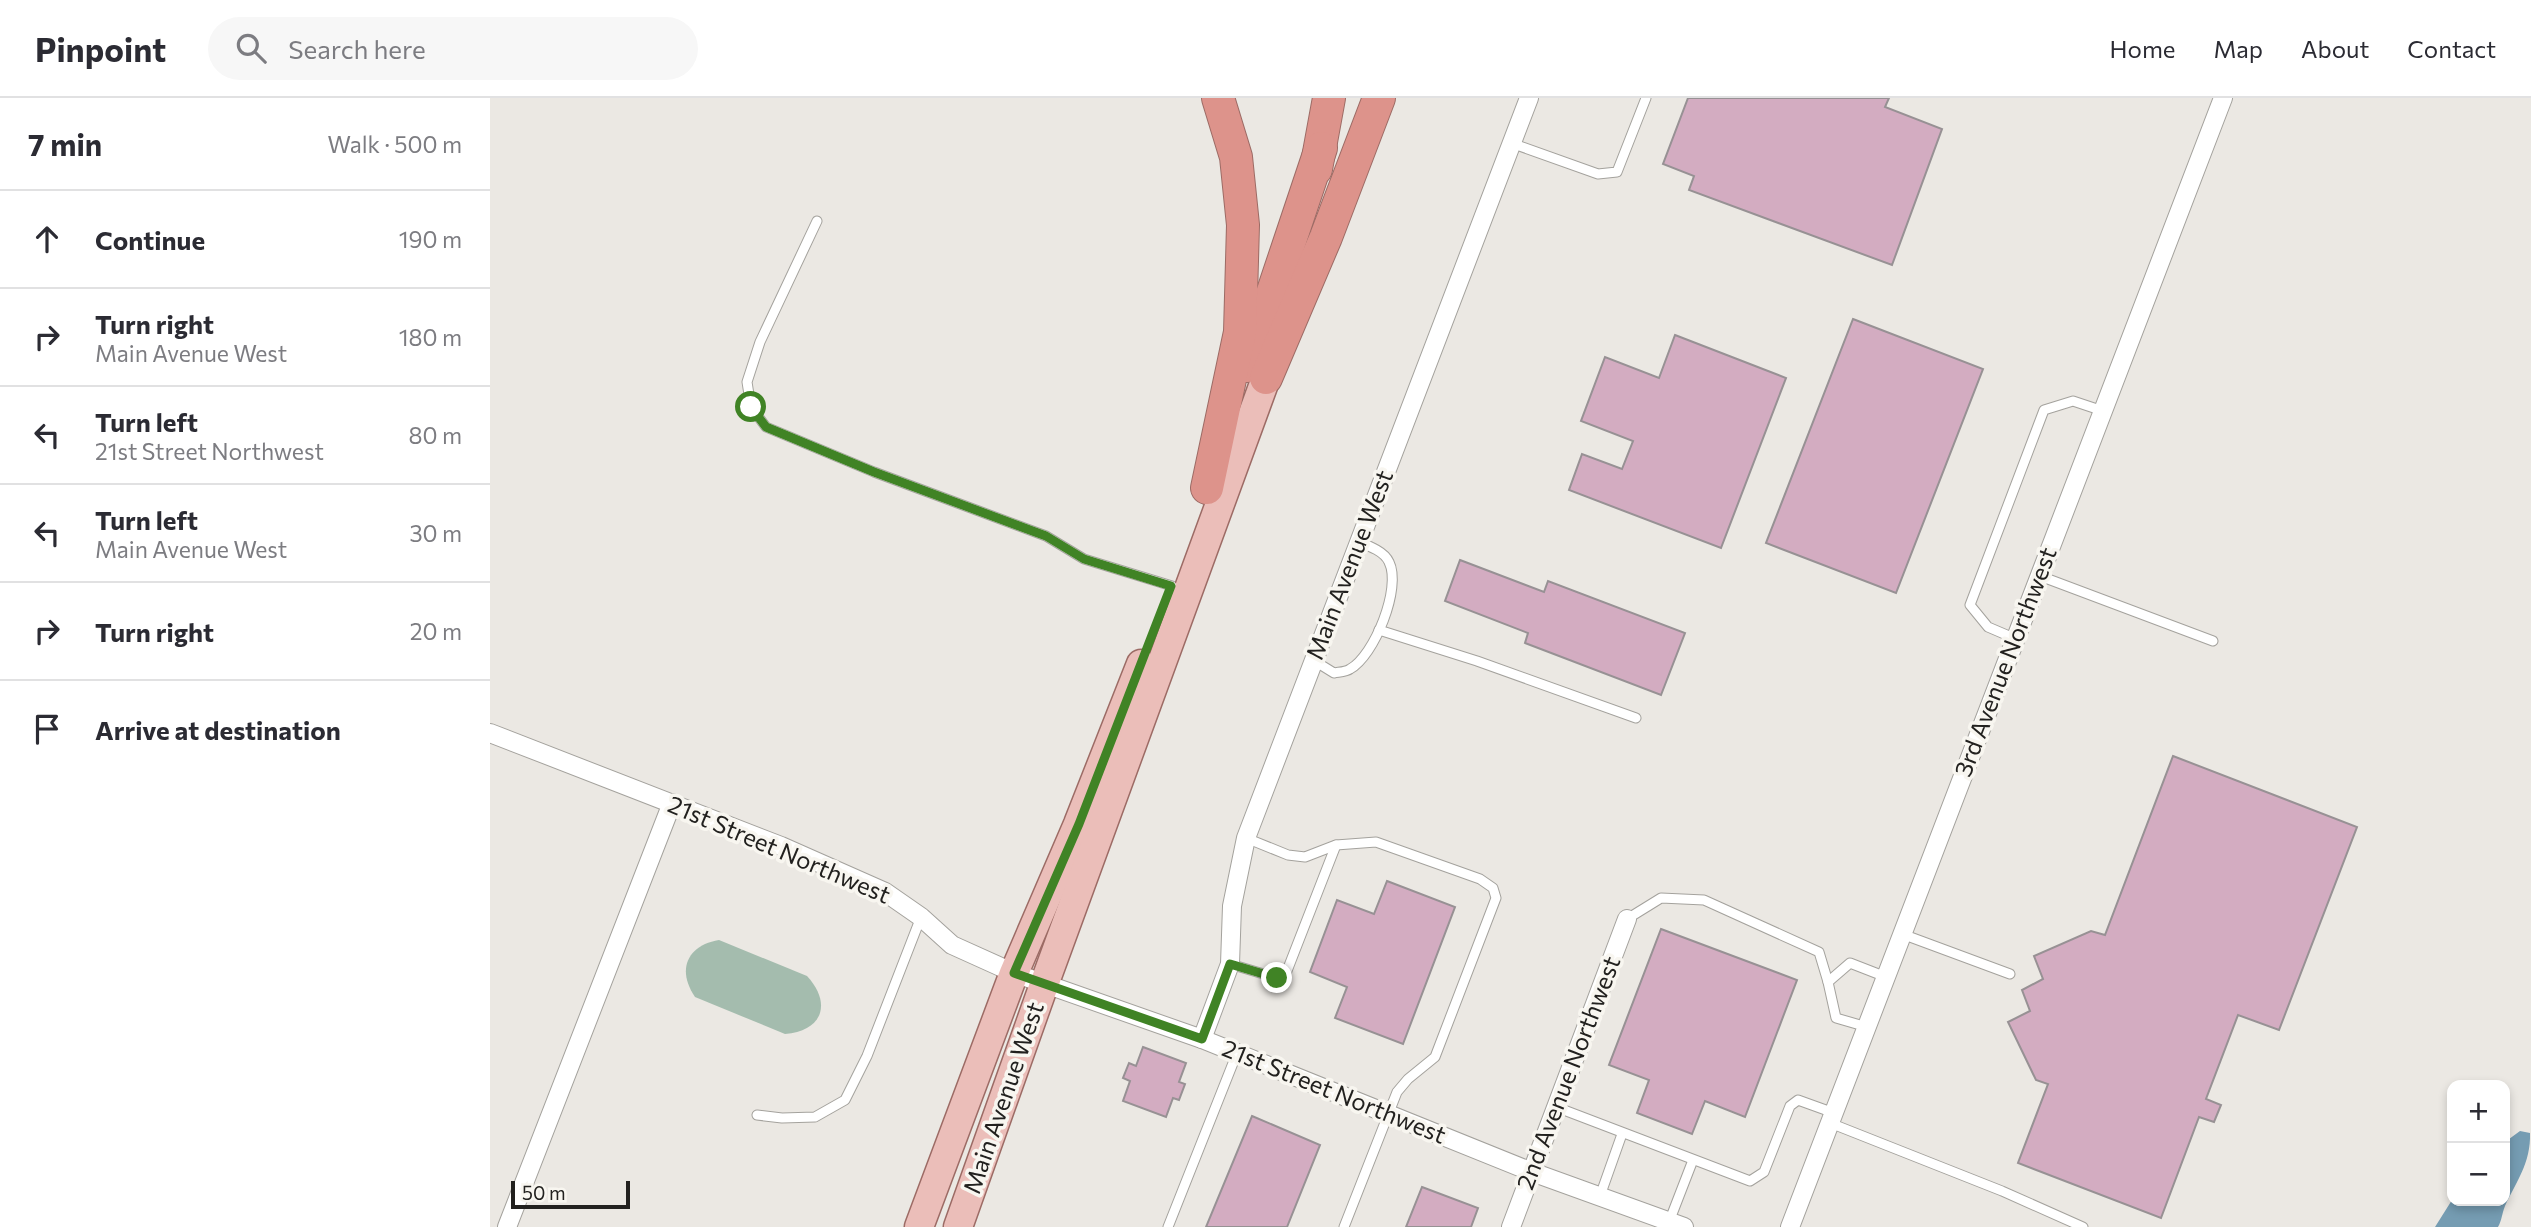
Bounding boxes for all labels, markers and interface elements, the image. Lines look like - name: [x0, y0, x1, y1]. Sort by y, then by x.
- search box: [208, 17, 698, 80]
- text: Pinpoint: [35, 28, 166, 69]
- icon: search: [232, 29, 270, 67]
- text: Search here: [288, 33, 426, 64]
- text: Home: [2110, 34, 2176, 63]
- text: Map: [2214, 34, 2263, 63]
- text: About: [2301, 34, 2369, 63]
- text: Contact: [2407, 34, 2496, 63]
- text: 7 min: [28, 125, 102, 162]
- text: Walk · 500 m: [327, 130, 462, 158]
- icon: ahead: [28, 220, 66, 258]
- text: Continue: [95, 224, 205, 255]
- text: 190 m: [399, 225, 462, 253]
- text: Turn right: [95, 308, 214, 339]
- icon: right: [28, 318, 66, 356]
- text: 180 m: [399, 323, 462, 351]
- text: Main Avenue West: [95, 339, 287, 367]
- route start: [735, 391, 766, 422]
- text: Turn left: [95, 406, 198, 437]
- icon: left: [28, 416, 66, 454]
- text: 80 m: [409, 421, 462, 449]
- text: 21st Street Northwest: [95, 437, 324, 465]
- street label: Main Avenue West: [1299, 466, 1398, 663]
- text: Turn left: [95, 504, 198, 535]
- icon: left: [28, 514, 66, 552]
- text: 30 m: [409, 519, 462, 547]
- text: Main Avenue West: [95, 535, 287, 563]
- street label: 3rd Avenue Northwest: [1947, 543, 2062, 780]
- icon: right: [28, 612, 66, 650]
- text: Turn right: [95, 616, 214, 647]
- text: 20 m: [410, 617, 462, 645]
- icon: arrive: [28, 710, 66, 748]
- text: Arrive at destination: [95, 714, 341, 745]
- street label: 21st Street Northwest: [664, 789, 895, 909]
- street label: 2nd Avenue Northwest: [1510, 952, 1626, 1193]
- route end: [1261, 962, 1292, 993]
- street label: Main Avenue West: [956, 998, 1049, 1197]
- street label: 21st Street Northwest: [1218, 1032, 1451, 1149]
- map controls: [2447, 1080, 2510, 1206]
- button: +: [2447, 1080, 2510, 1143]
- button: −: [2447, 1143, 2510, 1206]
- scale bar: [511, 1178, 630, 1210]
- text: 50 m: [522, 1181, 566, 1204]

